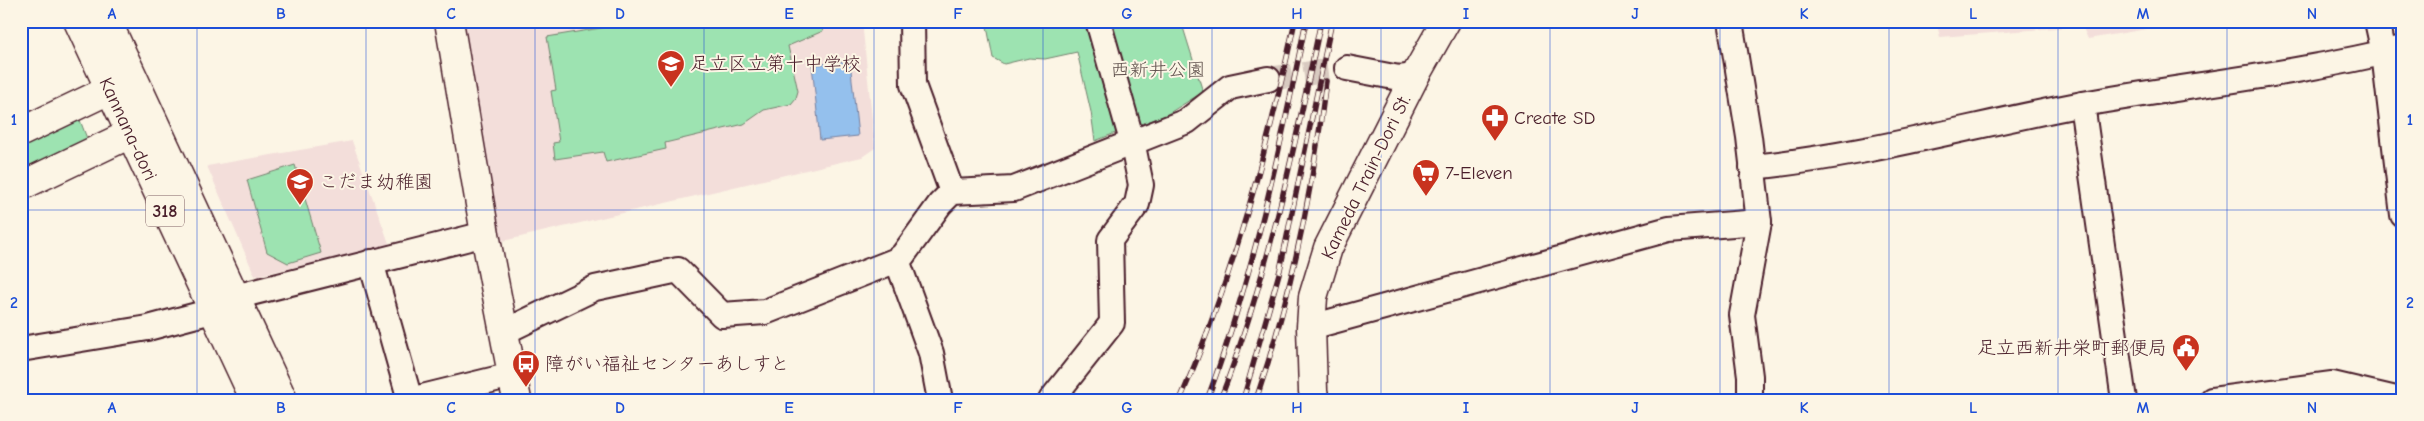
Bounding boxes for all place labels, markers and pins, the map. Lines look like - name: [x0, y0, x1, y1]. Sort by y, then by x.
- school or university icon: 足立区立第十中学校: [656, 49, 686, 88]
- place label: 足立区立第十中学校: [690, 53, 861, 75]
- pharmacy icon: Create SD: [1480, 103, 1510, 142]
- place label: Create SD: [1514, 107, 1595, 129]
- supermarket icon: 7-Eleven: [1411, 158, 1441, 197]
- place label: 7-Eleven: [1445, 162, 1513, 184]
- school or university icon: こだま幼稚園: [285, 167, 315, 206]
- place label: こだま幼稚園: [319, 171, 433, 193]
- public building icon: 足立西新井栄町郵便局: [2171, 333, 2201, 372]
- place label: 足立西新井栄町郵便局: [1977, 337, 2167, 359]
- bus stop icon: 障がい福祉センターあしすと: [511, 349, 541, 388]
- place label: 障がい福祉センターあしすと: [545, 353, 789, 375]

